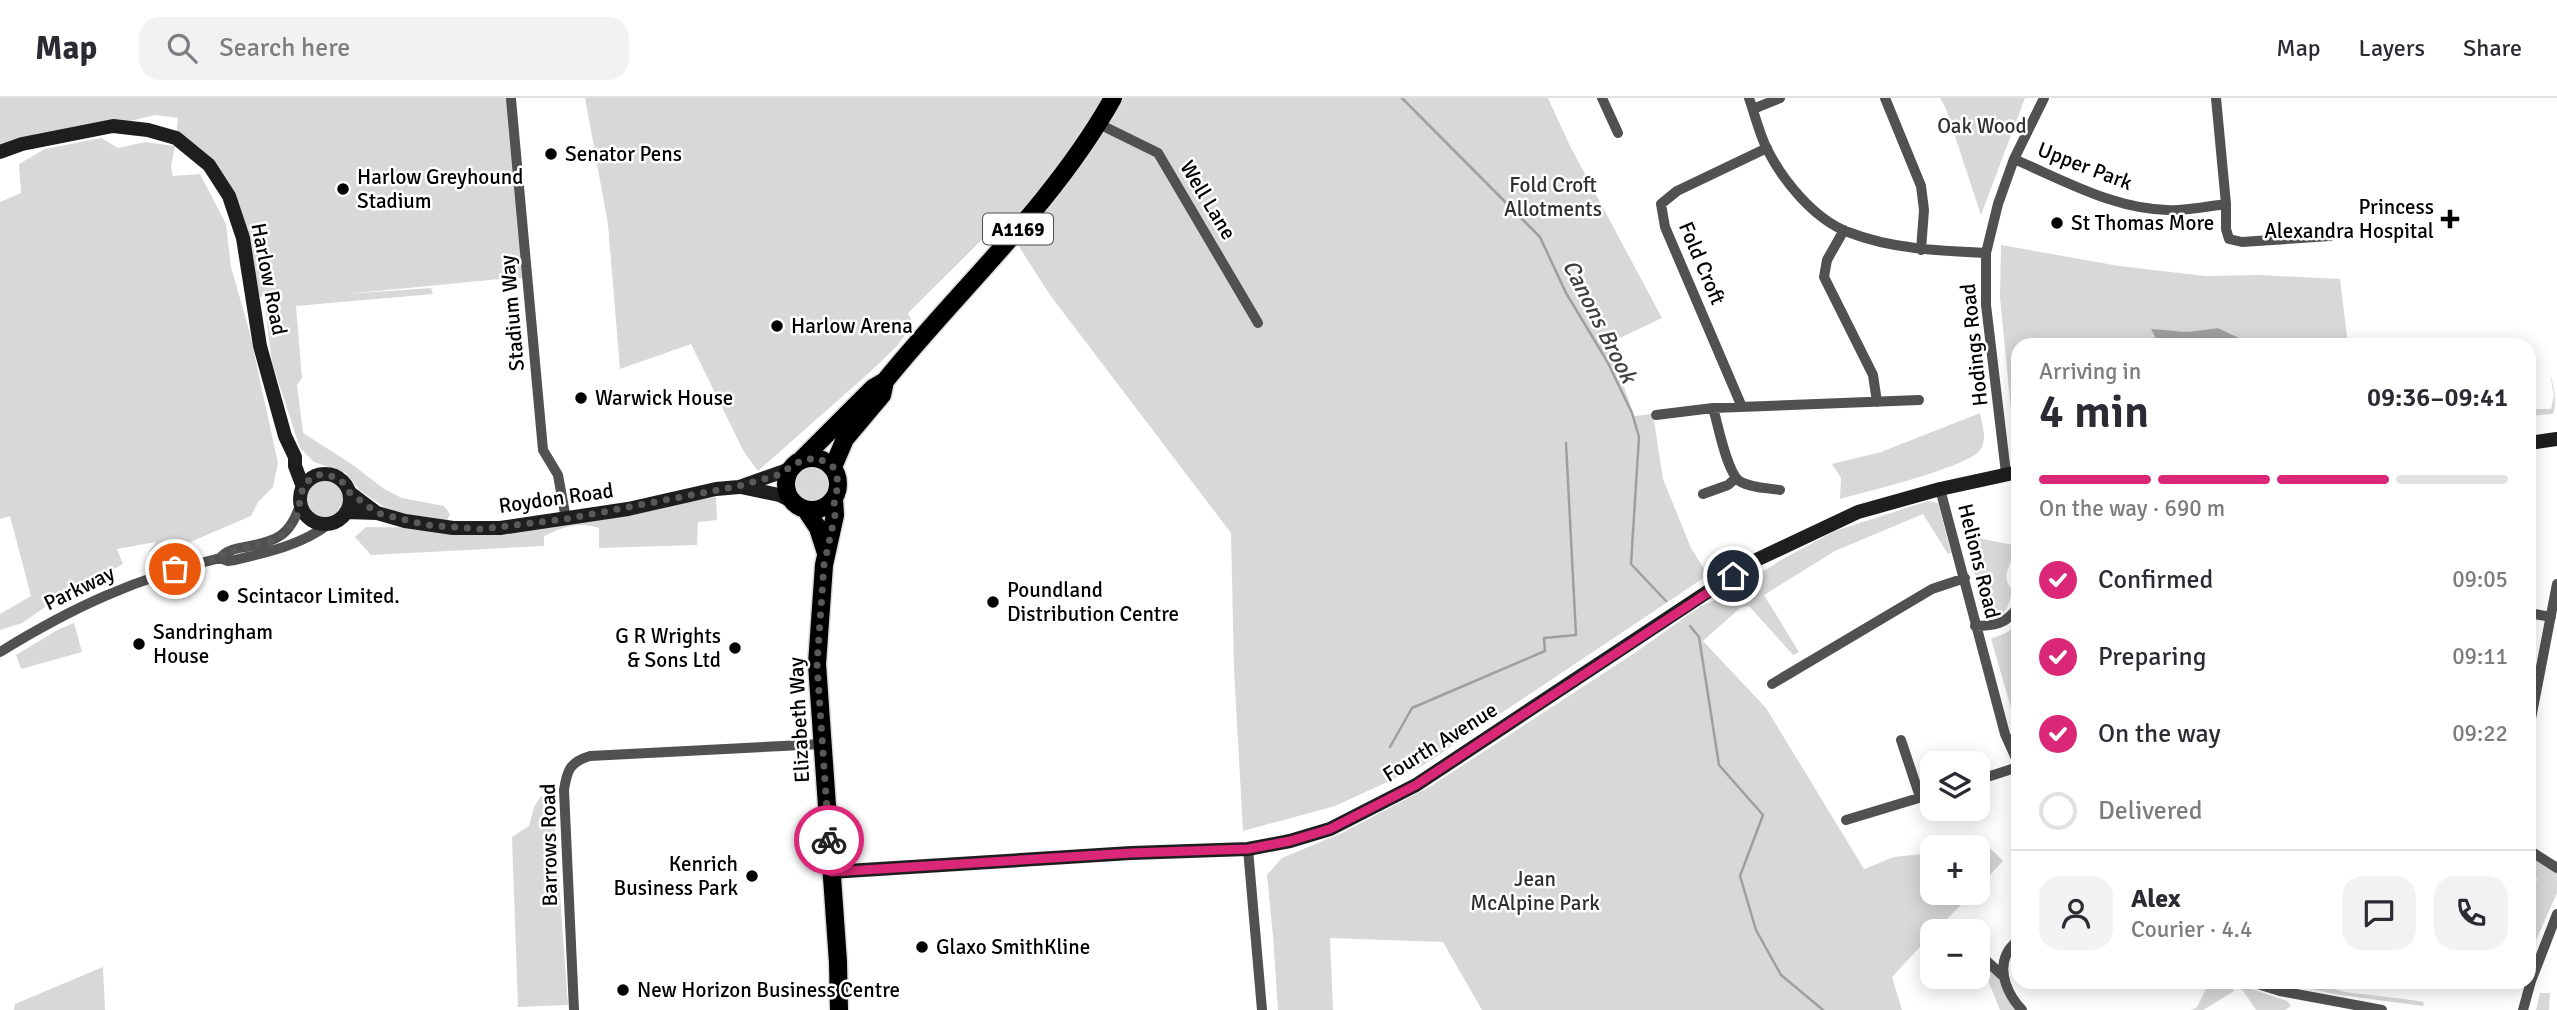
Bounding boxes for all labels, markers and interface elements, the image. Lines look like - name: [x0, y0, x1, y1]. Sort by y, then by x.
- search box: [139, 17, 629, 80]
- text: Map: [35, 28, 97, 69]
- icon: search: [163, 29, 201, 67]
- text: Search here: [219, 32, 350, 64]
- text: Map: [2276, 33, 2321, 63]
- text: Layers: [2359, 33, 2425, 63]
- text: Share: [2463, 33, 2522, 63]
- park label: Oak Wood: [1937, 113, 2027, 139]
- street label: Upper Park: [2034, 136, 2137, 196]
- place label: Senator Pens: [565, 141, 682, 167]
- marker: Senator Pens: [543, 146, 559, 162]
- street label: Well Lane: [1174, 156, 1242, 244]
- place label: Harlow Greyhound Stadium: [357, 164, 523, 214]
- park label: Fold Croft Allotments: [1504, 172, 1602, 222]
- marker: Harlow Greyhound Stadium: [335, 181, 351, 197]
- place label: Princess Alexandra Hospital: [2264, 194, 2434, 244]
- marker: Princess Alexandra Hospital: [2440, 209, 2460, 229]
- place label: St Thomas More: [2071, 210, 2214, 236]
- road number: A1169: [983, 214, 1053, 244]
- marker: St Thomas More: [2049, 215, 2065, 231]
- street label: Fold Croft: [1673, 218, 1731, 309]
- street label: Harlow Road: [245, 221, 293, 337]
- street label: Stadium Way: [494, 254, 530, 372]
- water label: Canons Brook: [1556, 255, 1644, 390]
- street label: Hodings Road: [1955, 282, 1993, 408]
- place label: Harlow Arena: [791, 313, 913, 339]
- marker: Harlow Arena: [769, 318, 785, 334]
- text: Arriving in: [2039, 357, 2141, 386]
- text: 09:36–09:41: [2367, 382, 2508, 414]
- text: 4 min: [2039, 384, 2149, 440]
- place label: Warwick House: [595, 385, 733, 411]
- marker: Warwick House: [573, 390, 589, 406]
- street label: Roydon Road: [497, 477, 615, 519]
- text: On the way · 690 m: [2039, 494, 2225, 523]
- street label: Helions Road: [1952, 501, 2006, 621]
- pin: [145, 539, 205, 599]
- pin: [1703, 546, 1763, 606]
- icon: bag: [156, 550, 194, 588]
- icon: home: [1714, 557, 1752, 595]
- street label: Parkway: [39, 560, 119, 616]
- icon: check: [2039, 561, 2077, 599]
- text: Confirmed: [2098, 564, 2213, 596]
- text: 09:05: [2452, 565, 2508, 594]
- place label: Poundland Distribution Centre: [1007, 577, 1179, 627]
- place label: Scintacor Limited.: [237, 583, 400, 609]
- marker: Scintacor Limited.: [215, 588, 231, 604]
- marker: Poundland Distribution Centre: [985, 594, 1001, 610]
- place label: Sandringham House: [153, 619, 273, 669]
- place label: G R Wrights & Sons Ltd: [615, 623, 721, 673]
- marker: Sandringham House: [131, 636, 147, 652]
- icon: check: [2039, 638, 2077, 676]
- marker: G R Wrights & Sons Ltd: [727, 640, 743, 656]
- text: Preparing: [2098, 641, 2206, 673]
- text: 09:11: [2452, 642, 2508, 671]
- street label: Elizabeth Way: [783, 656, 815, 784]
- street label: Fourth Avenue: [1378, 697, 1502, 787]
- icon: check: [2039, 715, 2077, 753]
- text: On the way: [2098, 718, 2221, 750]
- text: 09:22: [2452, 719, 2508, 748]
- map controls: [1920, 751, 1990, 989]
- button: layers: [1920, 751, 1990, 821]
- street label: Barrows Road: [535, 783, 563, 907]
- text: Delivered: [2098, 795, 2203, 827]
- courier: [794, 805, 864, 875]
- icon: bike: [810, 821, 848, 859]
- button: +: [1920, 835, 1990, 905]
- place label: Kenrich Business Park: [614, 851, 738, 901]
- park label: Jean McAlpine Park: [1470, 866, 1600, 916]
- marker: Kenrich Business Park: [744, 868, 760, 884]
- button: person: [2039, 876, 2113, 950]
- button: chat: [2342, 876, 2416, 950]
- button: phone: [2434, 876, 2508, 950]
- text: Alex: [2131, 883, 2181, 915]
- text: Courier · 4.4: [2131, 915, 2252, 944]
- button: −: [1920, 919, 1990, 989]
- place label: Glaxo SmithKline: [936, 934, 1090, 960]
- marker: Glaxo SmithKline: [914, 939, 930, 955]
- place label: New Horizon Business Centre: [637, 977, 900, 1003]
- marker: New Horizon Business Centre: [615, 982, 631, 998]

